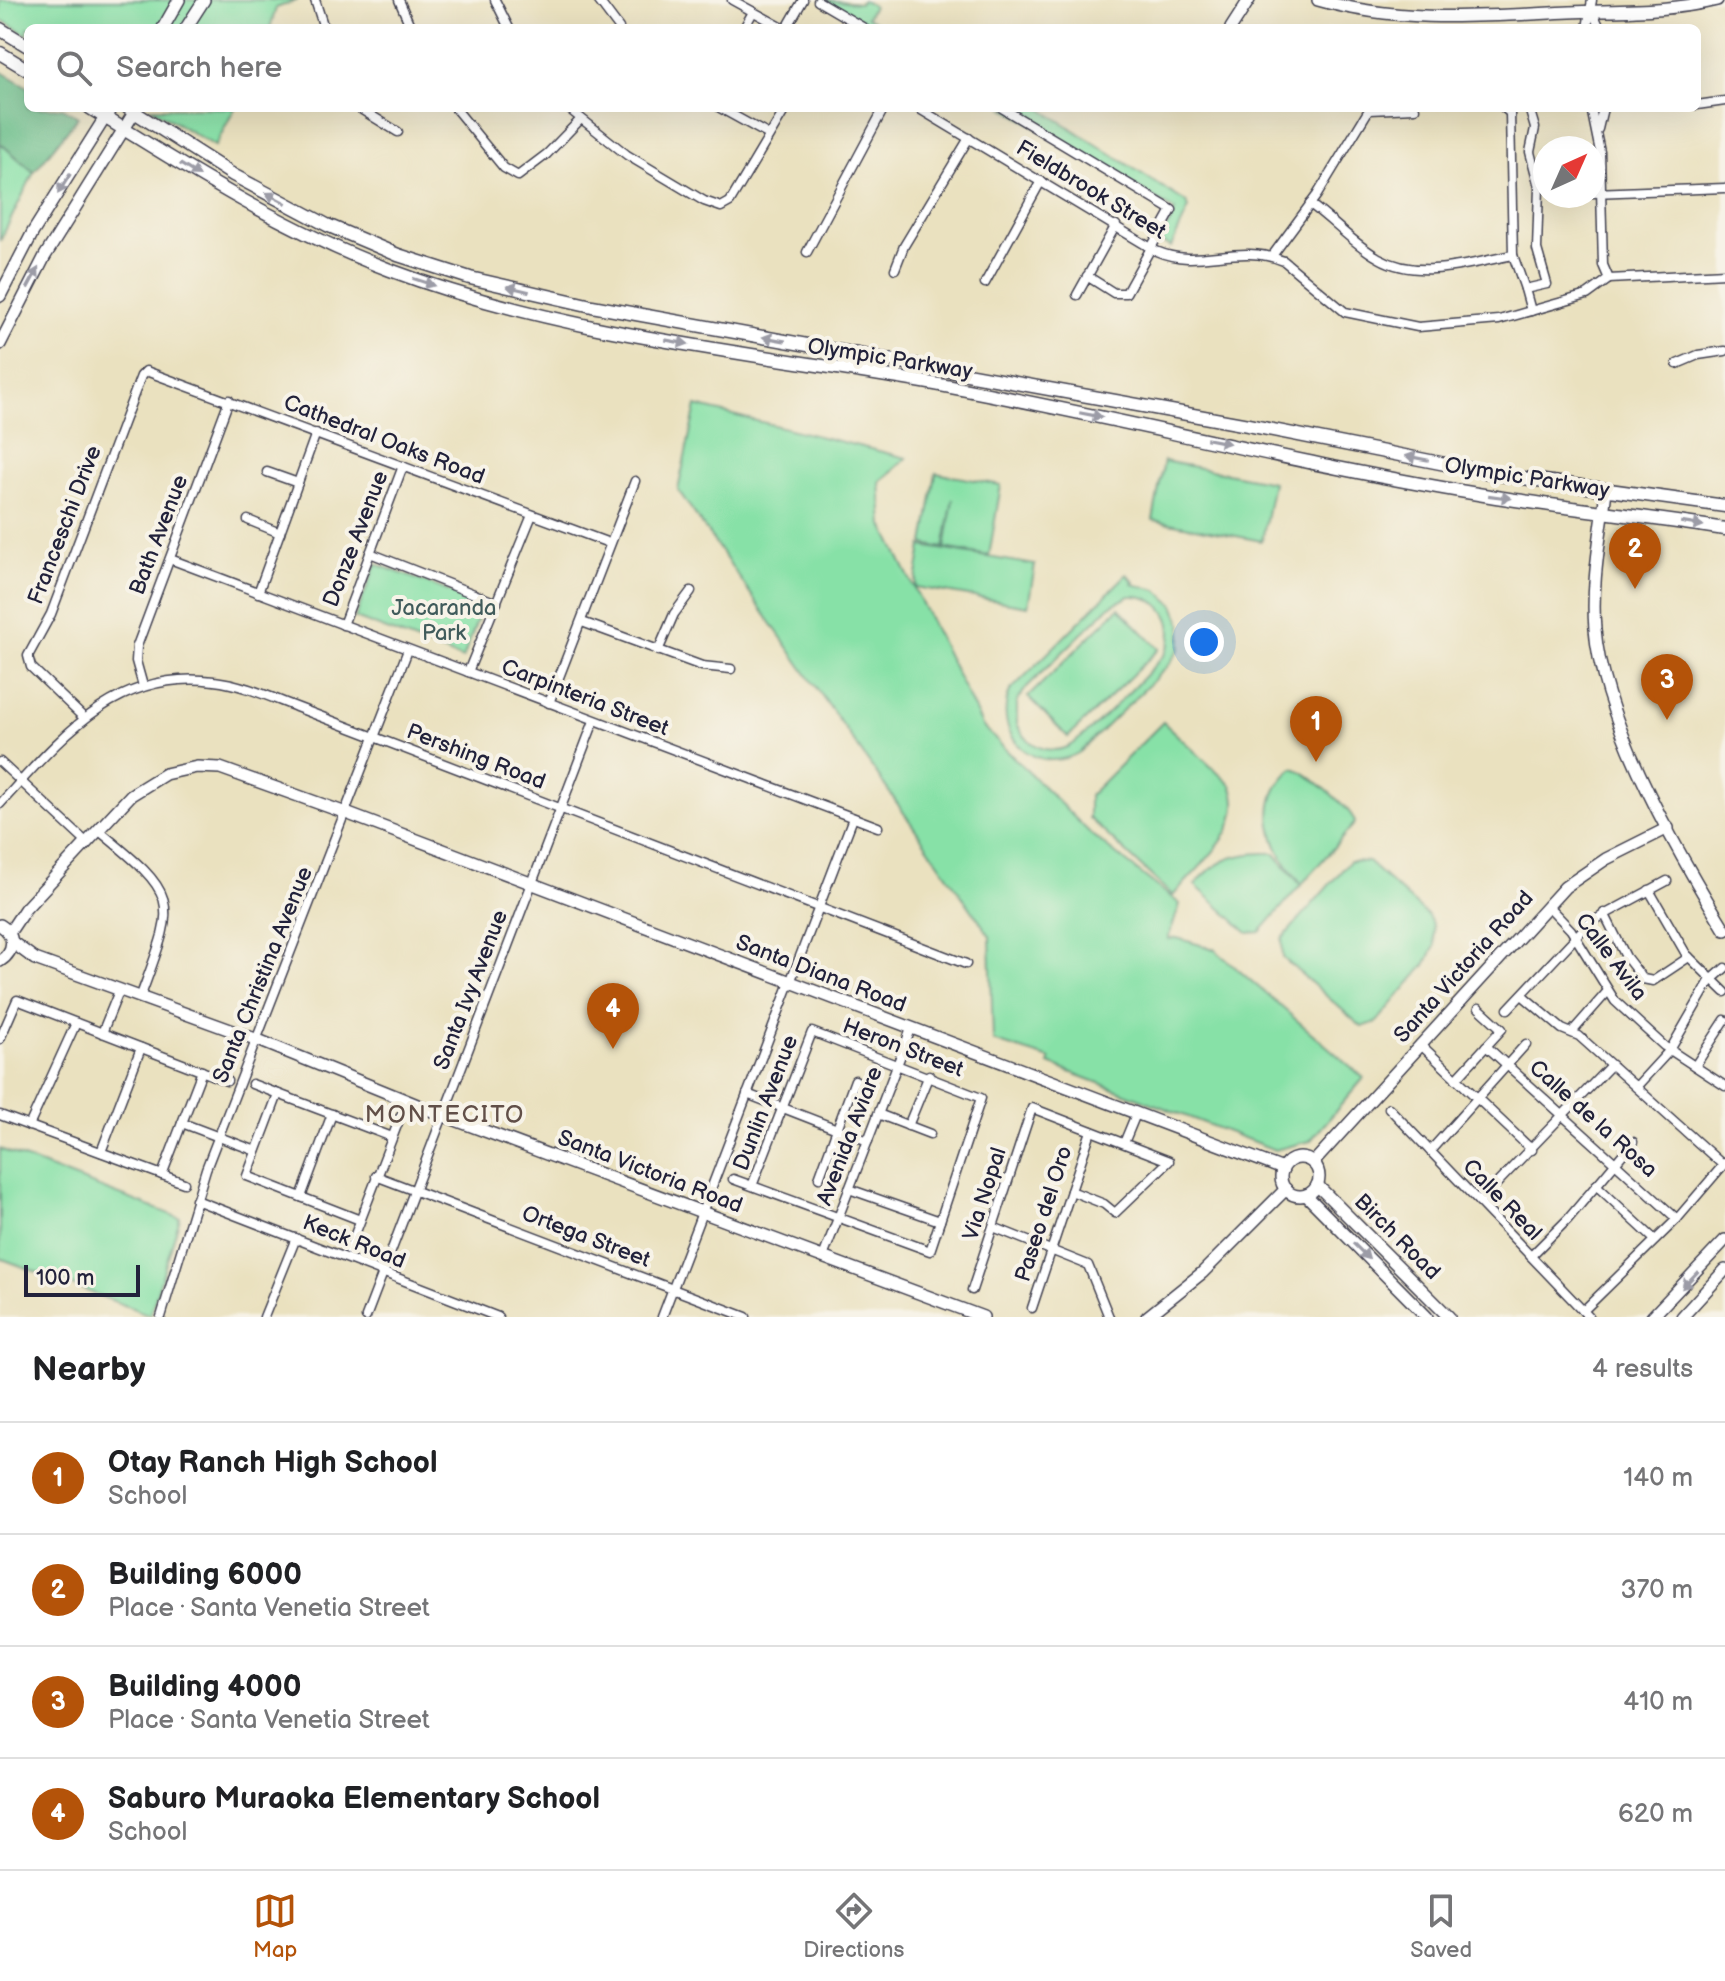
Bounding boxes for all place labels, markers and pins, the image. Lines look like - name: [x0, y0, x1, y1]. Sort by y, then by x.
- pin: 2: [1609, 523, 1661, 589]
- pin: 3: [1641, 654, 1693, 720]
- pin: 1: [1290, 696, 1342, 762]
- pin: 4: [587, 983, 639, 1049]

